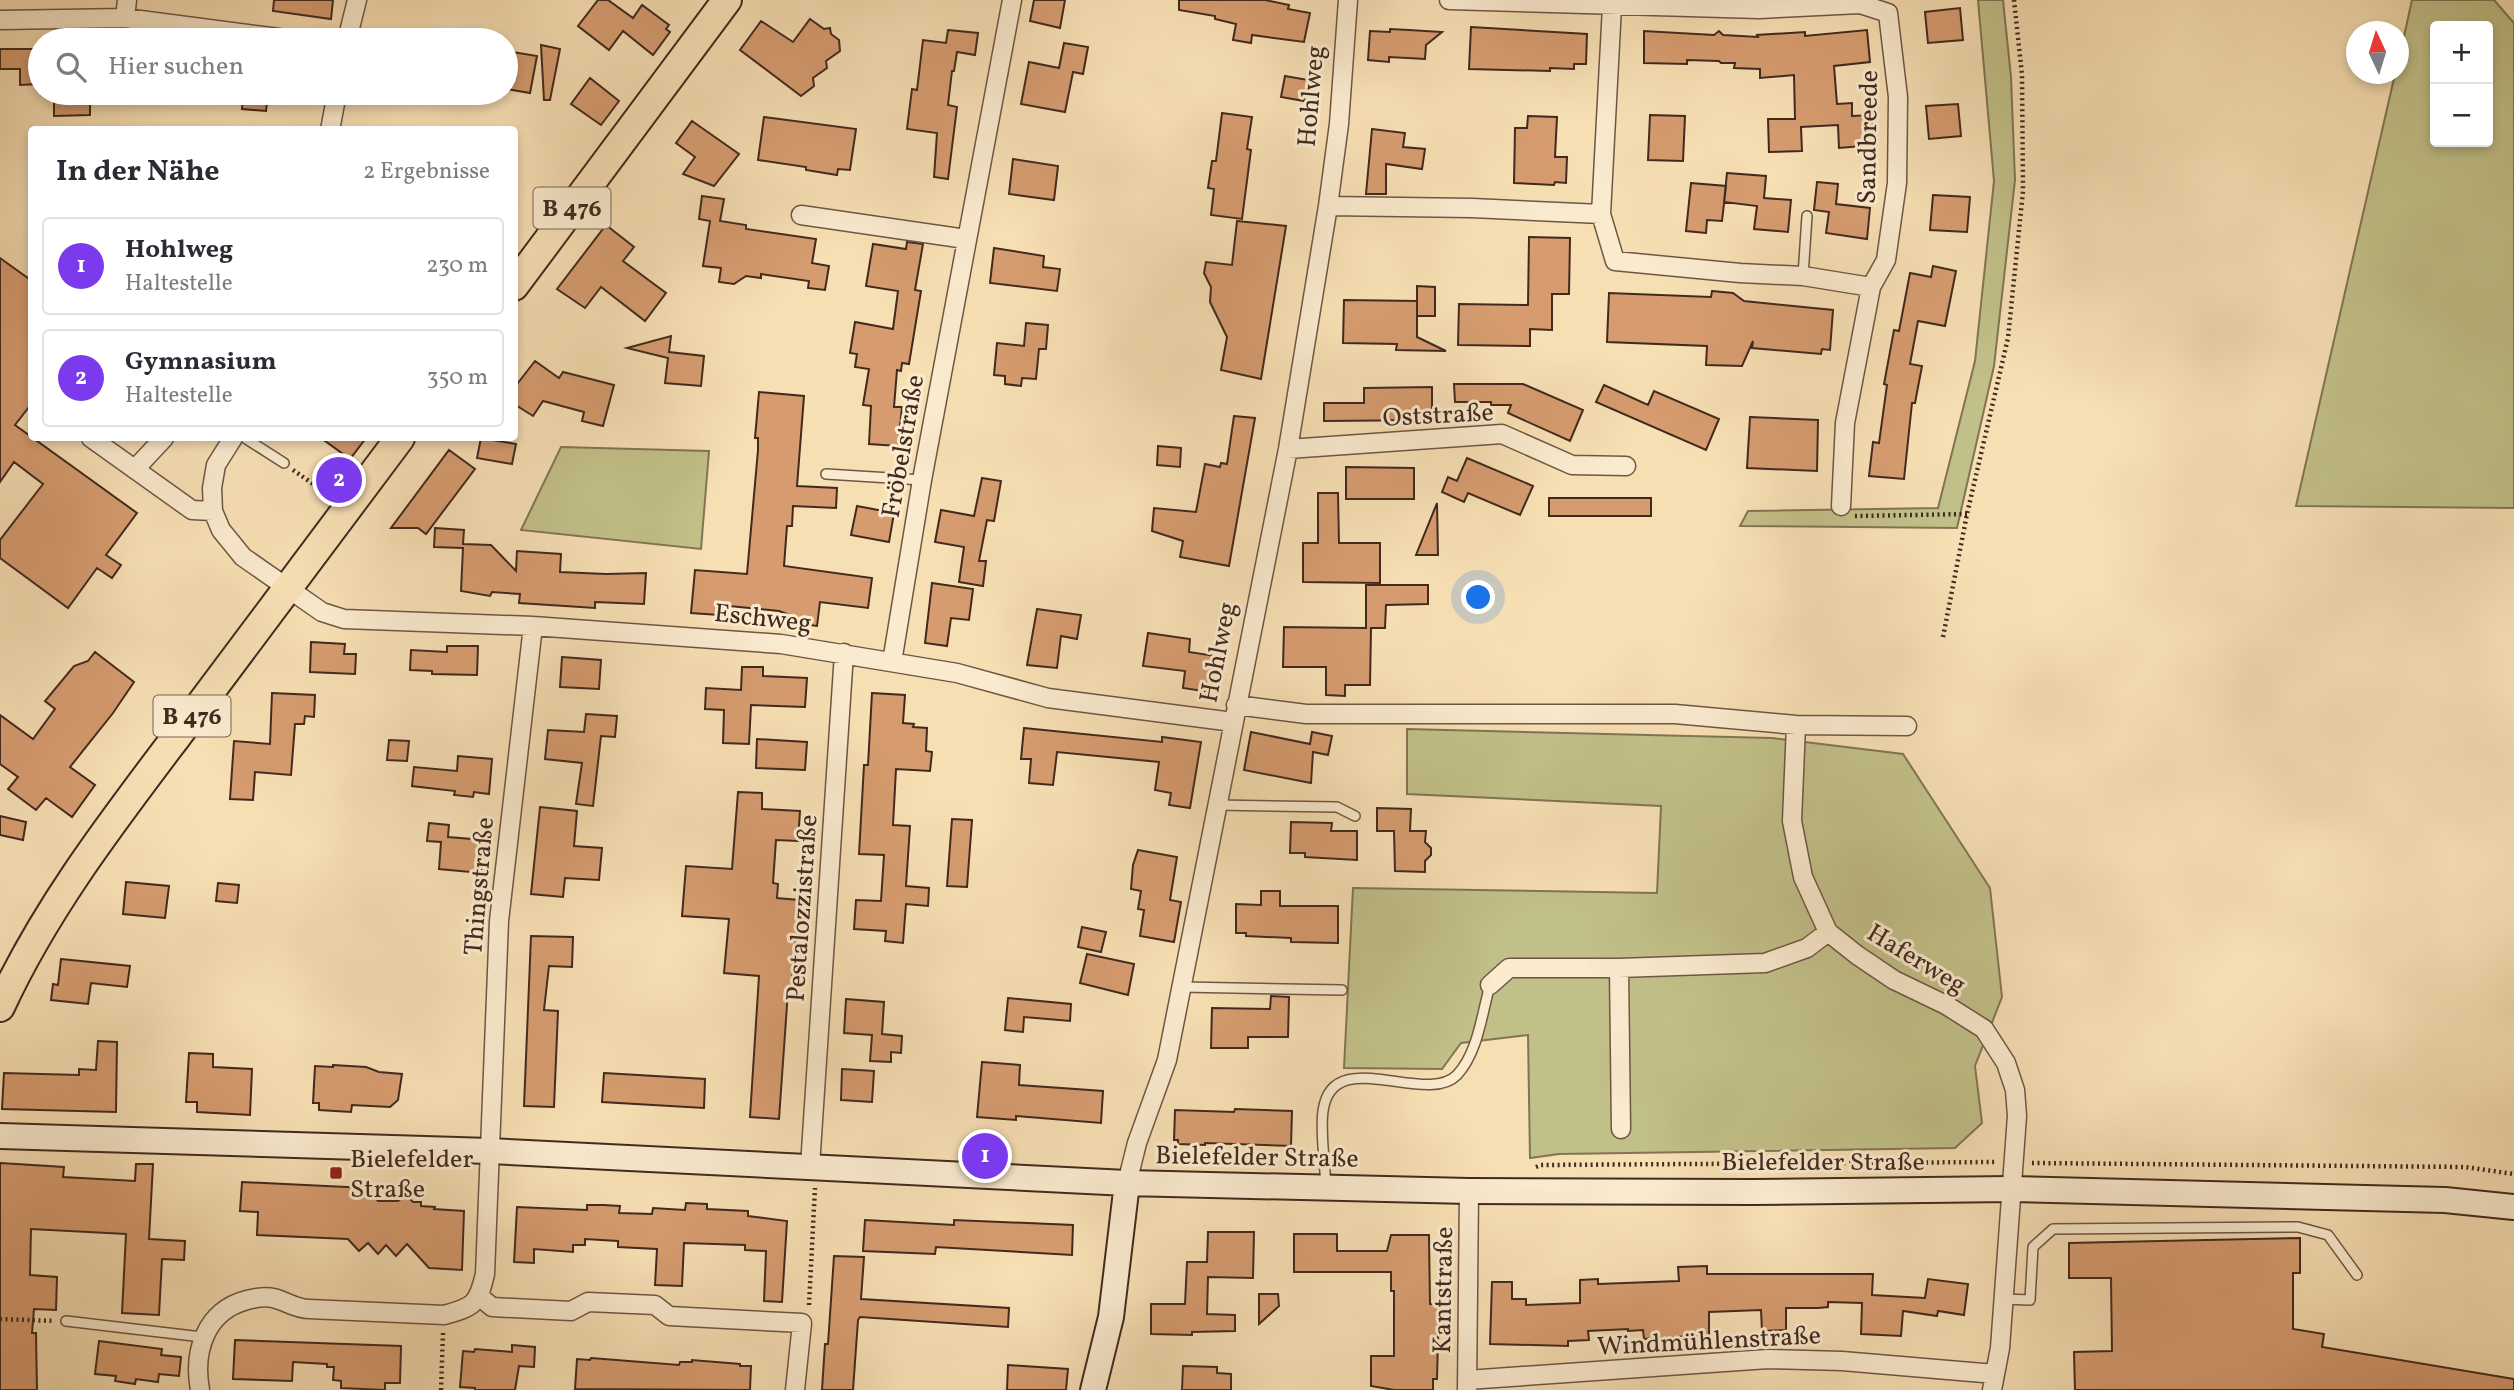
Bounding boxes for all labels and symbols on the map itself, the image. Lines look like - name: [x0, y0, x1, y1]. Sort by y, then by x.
- north arrow: [2346, 21, 2409, 84]
- street label: Hohlweg: [1290, 44, 1334, 149]
- street label: Sandbreede: [1850, 70, 1888, 204]
- road number: B 476: [534, 188, 610, 229]
- street label: Fröbelstraße: [874, 372, 934, 521]
- street label: Oststraße: [1382, 395, 1495, 437]
- pin: 2: [316, 454, 362, 506]
- your location: [1461, 580, 1495, 614]
- street label: Eschweg: [712, 596, 813, 642]
- street label: Hohlweg: [1192, 599, 1246, 706]
- road number: B 476: [154, 696, 230, 736]
- street label: Pestalozzistraße: [778, 813, 827, 1003]
- street label: Thingstraße: [456, 815, 504, 957]
- street label: Haferweg: [1860, 916, 1972, 1004]
- pin: 1: [962, 1130, 1008, 1182]
- street label: Bielefelder Straße: [1155, 1138, 1359, 1178]
- place label: Bielefelder Straße: [350, 1142, 473, 1208]
- street label: Bielefelder Straße: [1721, 1145, 1925, 1181]
- marker: Bielefelder Straße: [328, 1165, 344, 1181]
- street label: Kantstraße: [1425, 1226, 1463, 1354]
- street label: Windmühlenstraße: [1596, 1318, 1822, 1366]

